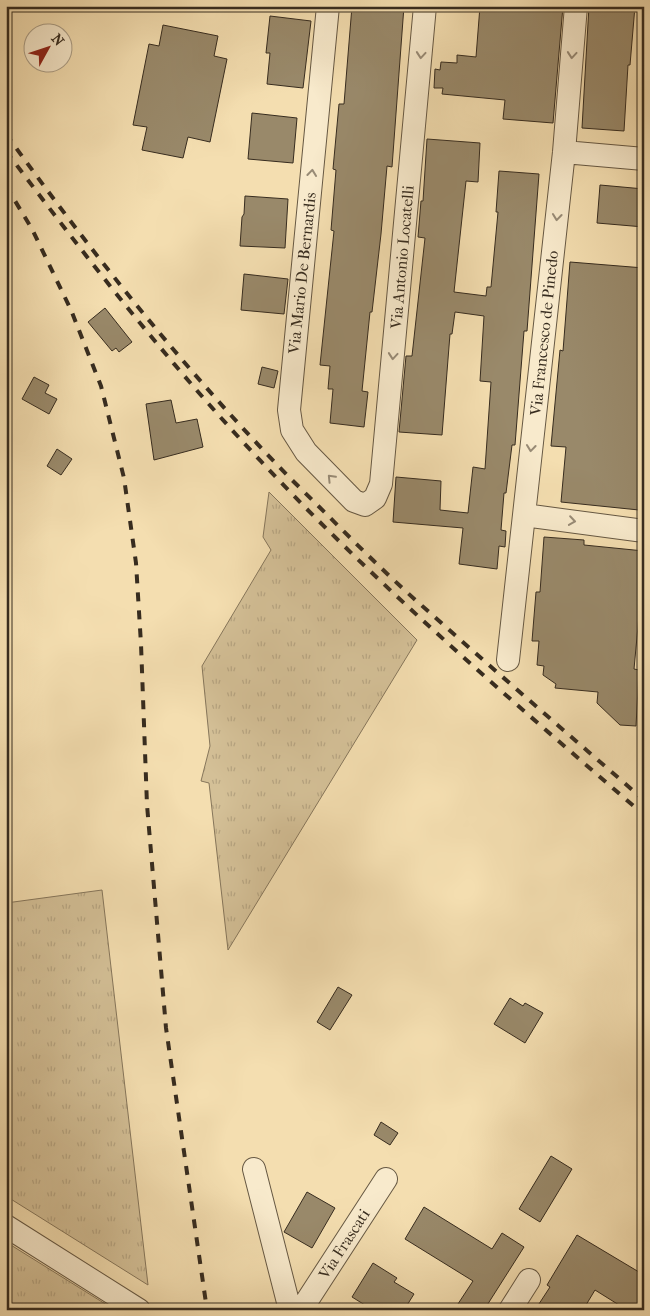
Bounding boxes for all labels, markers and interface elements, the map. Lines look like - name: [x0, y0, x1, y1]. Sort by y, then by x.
- north arrow: [22, 22, 72, 72]
- text: N: [48, 30, 68, 50]
- one-way arrow: [415, 51, 426, 59]
- one-way arrow: [567, 51, 578, 59]
- one-way arrow: [306, 169, 317, 177]
- street label: Via Antonio Locatelli: [386, 184, 418, 331]
- street label: Via Mario De Bernardis: [284, 191, 320, 356]
- one-way arrow: [552, 213, 563, 221]
- street label: Via Francesco de Pinedo: [526, 250, 562, 417]
- one-way arrow: [388, 352, 399, 360]
- one-way arrow: [526, 444, 537, 452]
- one-way arrow: [327, 474, 336, 483]
- one-way arrow: [568, 515, 576, 526]
- street label: Via Frascati: [314, 1205, 374, 1283]

